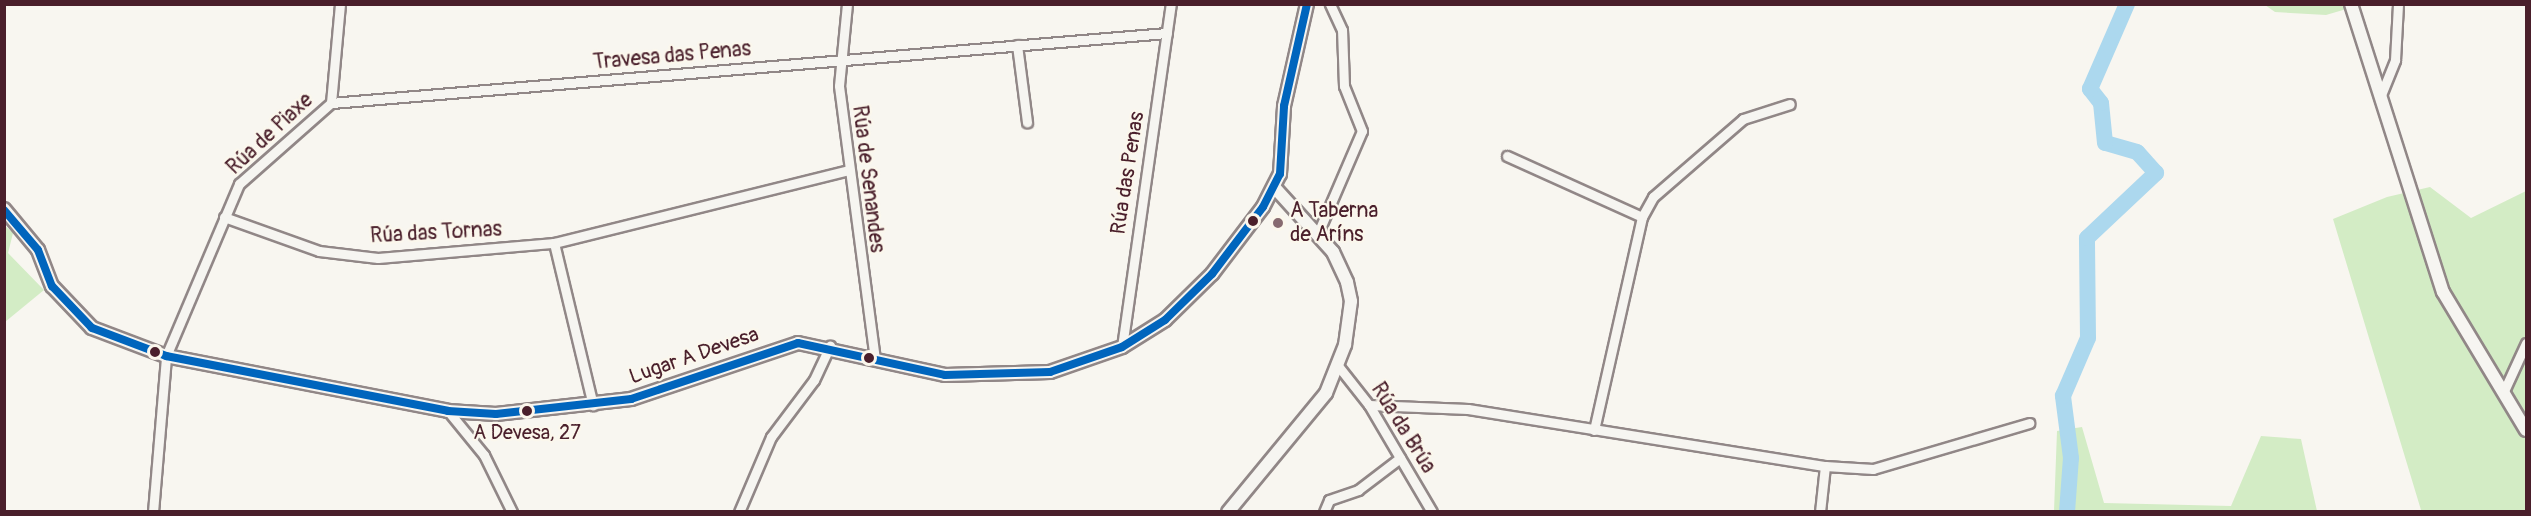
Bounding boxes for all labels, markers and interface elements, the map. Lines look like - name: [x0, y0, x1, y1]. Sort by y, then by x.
- street label: Travesa das Penas: [592, 37, 752, 75]
- street label: Rúa de Piaxe: [222, 88, 318, 180]
- street label: Rúa de Senandes: [846, 104, 890, 254]
- street label: Rúa das Penas: [1106, 110, 1150, 236]
- place label: A Taberna de Aríns: [1290, 198, 1378, 248]
- unlabelled marker: [1247, 215, 1259, 227]
- marker: A Taberna de Aríns: [1271, 216, 1285, 230]
- street label: Rúa das Tornas: [369, 217, 503, 249]
- street label: Lugar A Devesa: [626, 322, 762, 390]
- unlabelled marker: [149, 346, 161, 358]
- unlabelled marker: [863, 352, 875, 364]
- street label: Rúa da Brúa: [1365, 378, 1441, 478]
- marker: A Devesa, 27: [521, 405, 533, 417]
- place label: A Devesa, 27: [473, 420, 581, 444]

